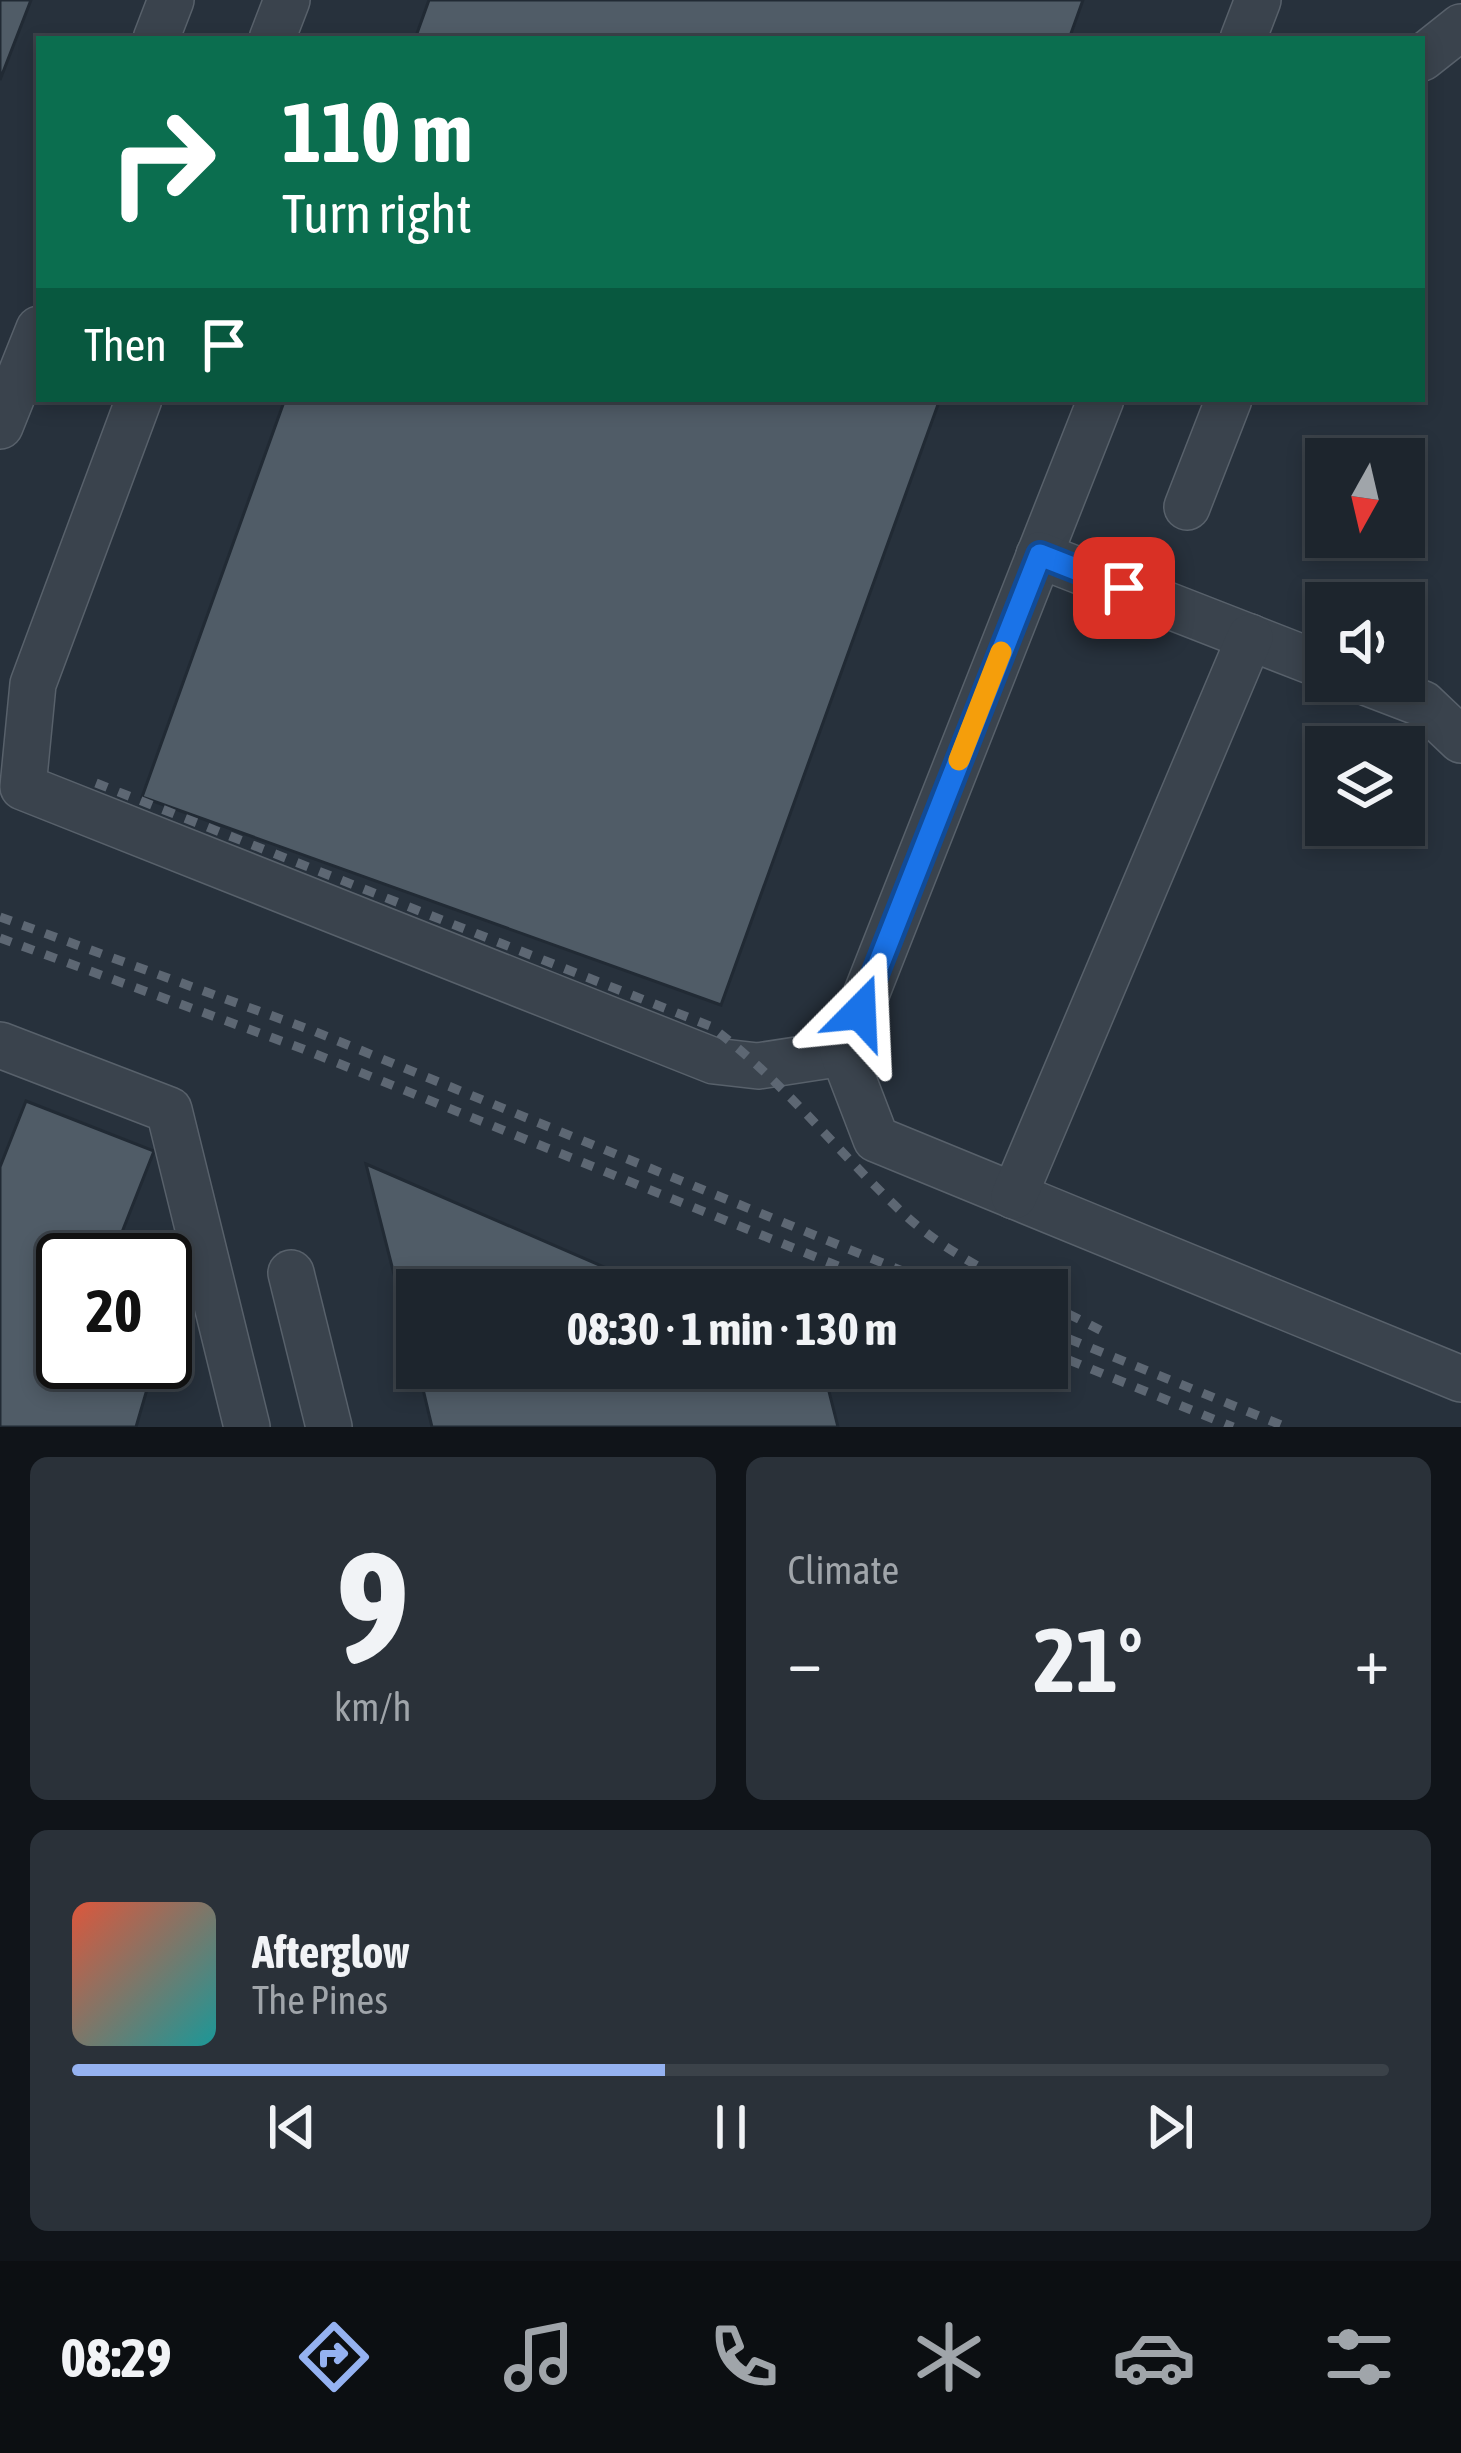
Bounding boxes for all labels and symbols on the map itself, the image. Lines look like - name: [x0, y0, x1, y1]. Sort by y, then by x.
- north arrow: [1305, 438, 1425, 558]
- pin: [1073, 537, 1175, 639]
- position arrow: [797, 949, 923, 1075]
- speed limit sign: 20: [36, 1233, 192, 1389]

